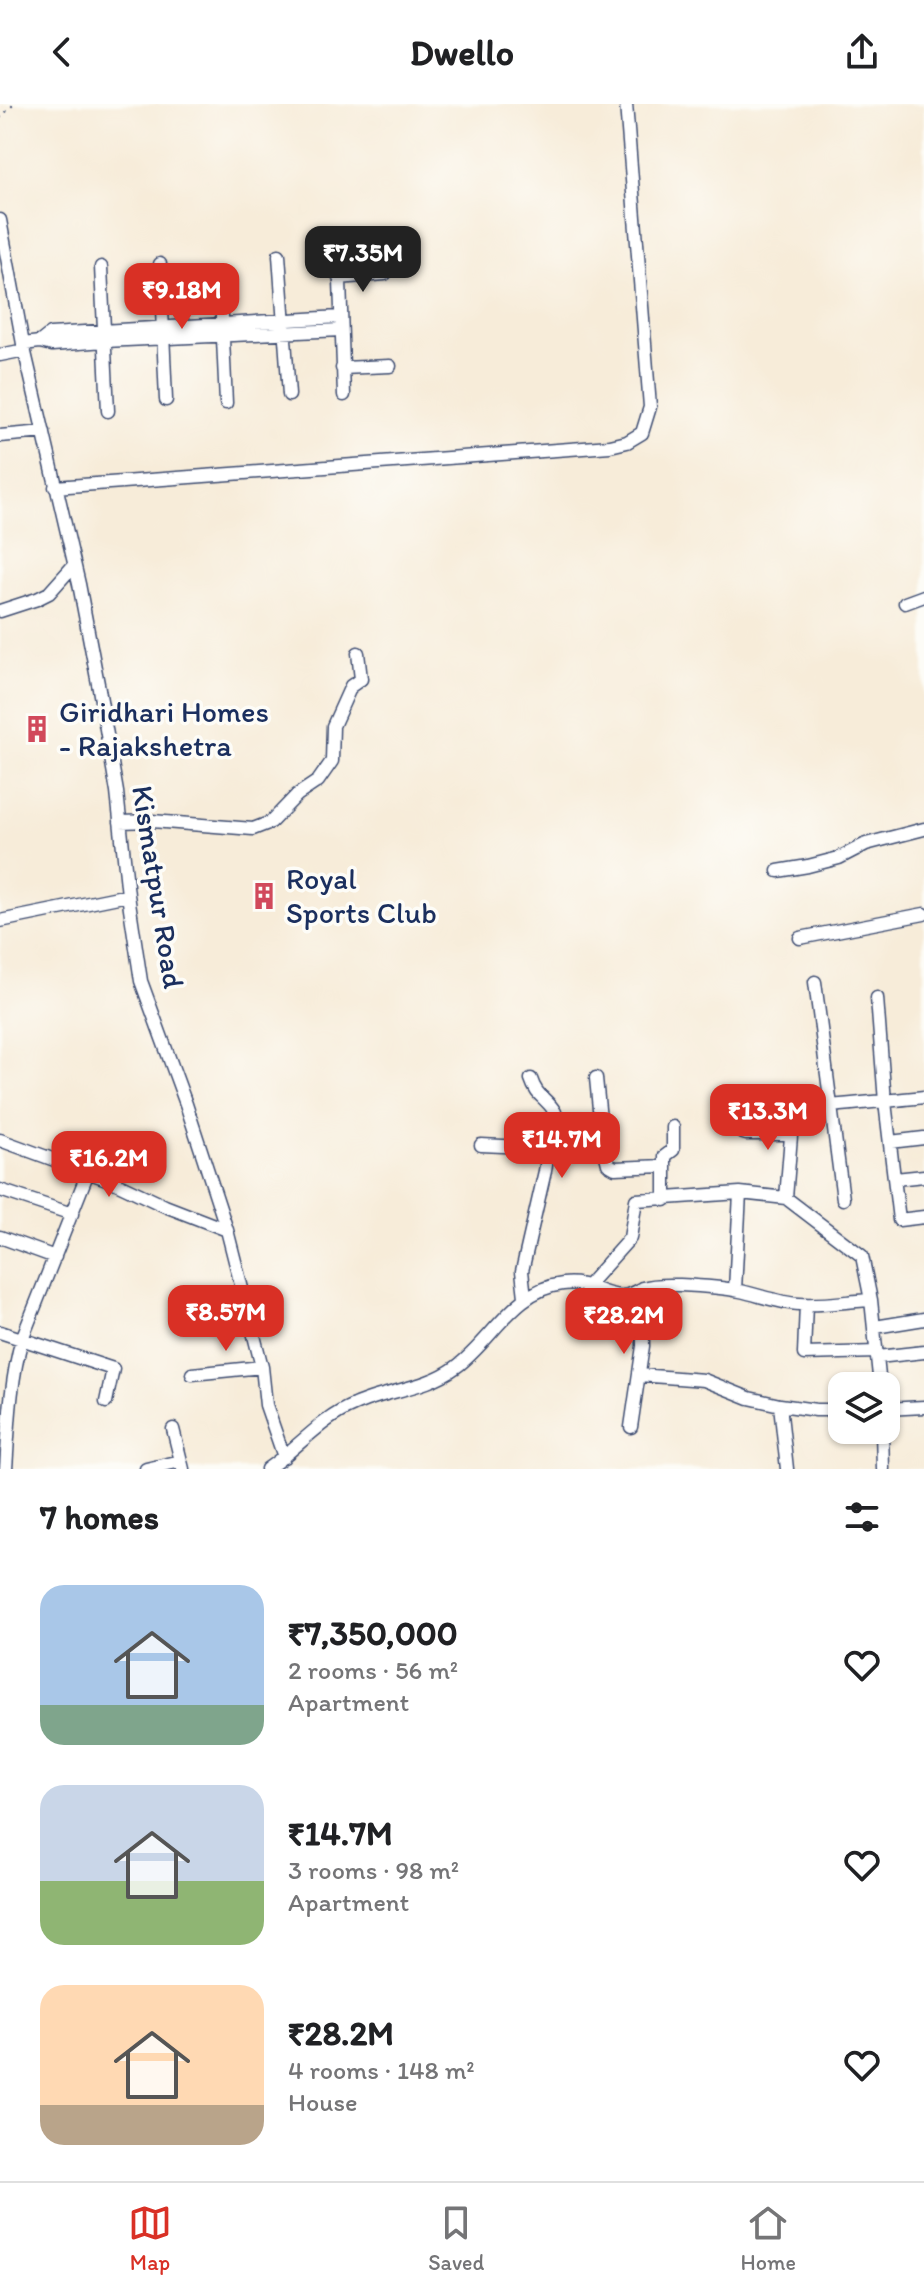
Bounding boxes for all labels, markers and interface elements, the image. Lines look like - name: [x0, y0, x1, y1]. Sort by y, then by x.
- icon: back: [40, 30, 84, 74]
- icon: share: [840, 30, 884, 74]
- text: Dwello: [410, 31, 514, 74]
- pin: ₹7.35M: [298, 226, 428, 294]
- text: ₹7.35M: [323, 236, 403, 268]
- pin: ₹9.18M: [117, 263, 247, 331]
- text: ₹9.18M: [142, 273, 222, 305]
- place label: Giridhari Homes - Rajakshetra: [59, 693, 269, 764]
- building icon: Giridhari Homes - Rajakshetra: [22, 714, 52, 744]
- street label: Kismatpur Road: [124, 783, 193, 991]
- place label: Royal Sports Club: [286, 860, 437, 931]
- building icon: Royal Sports Club: [249, 881, 279, 911]
- pin: ₹13.3M: [703, 1084, 833, 1152]
- text: ₹13.3M: [728, 1094, 808, 1126]
- pin: ₹14.7M: [497, 1112, 627, 1180]
- text: ₹14.7M: [522, 1122, 602, 1154]
- pin: ₹16.2M: [44, 1131, 174, 1199]
- text: ₹16.2M: [69, 1141, 149, 1173]
- pin: ₹8.57M: [161, 1285, 291, 1353]
- pin: ₹28.2M: [559, 1288, 689, 1356]
- text: ₹8.57M: [186, 1295, 266, 1327]
- text: ₹28.2M: [583, 1298, 665, 1330]
- map controls: [828, 1372, 900, 1444]
- button: layers: [828, 1372, 900, 1444]
- icon: filters: [840, 1495, 884, 1539]
- text: 7 homes: [40, 1497, 159, 1538]
- text: ₹7,350,000: [288, 1613, 458, 1654]
- icon: home: [104, 1617, 200, 1713]
- icon: heart: [840, 1643, 884, 1687]
- text: 2 rooms · 56 m²: [288, 1654, 458, 1686]
- text: Apartment: [288, 1686, 409, 1718]
- text: ₹14.7M: [288, 1813, 393, 1854]
- icon: home: [104, 1817, 200, 1913]
- icon: heart: [840, 1843, 884, 1887]
- text: 3 rooms · 98 m²: [288, 1854, 459, 1886]
- text: Apartment: [288, 1886, 409, 1918]
- text: ₹28.2M: [288, 2013, 394, 2054]
- icon: home: [104, 2017, 200, 2113]
- icon: heart: [840, 2043, 884, 2087]
- text: 4 rooms · 148 m²: [288, 2054, 475, 2086]
- text: House: [288, 2086, 358, 2118]
- tab: Map: [128, 2201, 172, 2276]
- tab: Saved: [428, 2201, 484, 2276]
- tab: Home: [740, 2201, 796, 2276]

